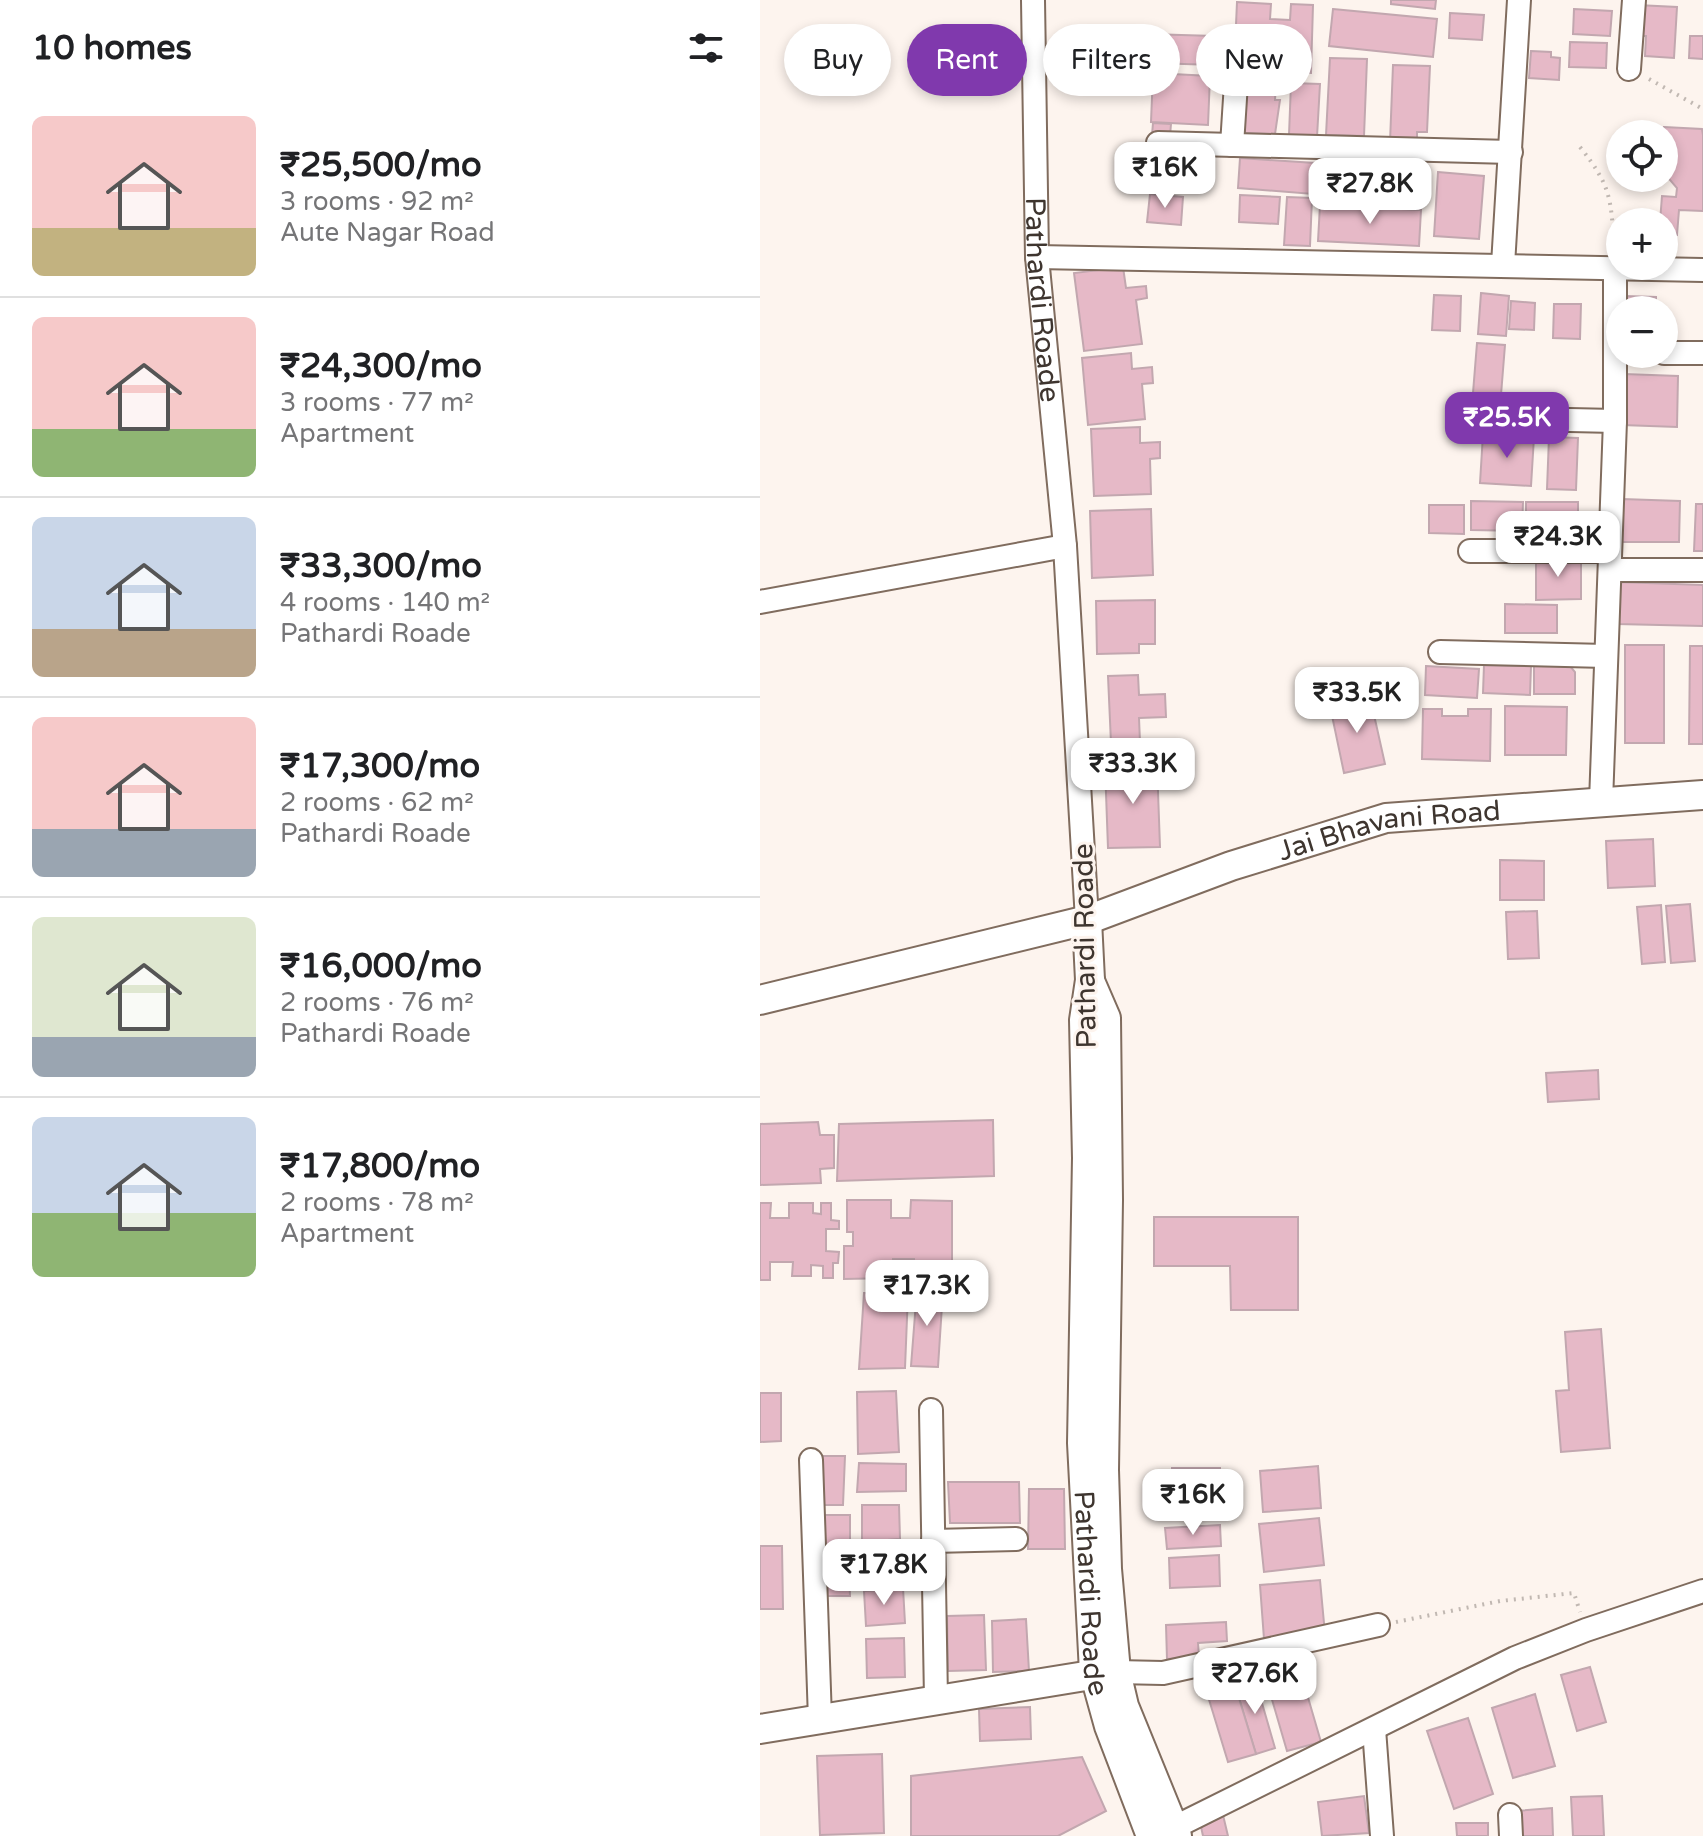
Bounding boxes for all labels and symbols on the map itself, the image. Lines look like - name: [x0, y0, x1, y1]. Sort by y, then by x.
- pin: ₹16K: [1118, 142, 1212, 210]
- pin: ₹27.8K: [1305, 158, 1435, 226]
- street label: Pathardi Roade: [1018, 197, 1067, 404]
- pin: ₹25.5K: [1442, 392, 1572, 460]
- pin: ₹24.3K: [1493, 511, 1623, 579]
- pin: ₹33.5K: [1292, 667, 1422, 735]
- pin: ₹33.3K: [1068, 738, 1198, 806]
- street label: Jai Bhavani Road: [1274, 794, 1502, 868]
- street label: Pathardi Roade: [1066, 843, 1104, 1049]
- pin: ₹17.3K: [862, 1260, 992, 1328]
- pin: ₹16K: [1146, 1469, 1240, 1537]
- street label: Pathardi Roade: [1067, 1490, 1116, 1700]
- pin: ₹17.8K: [819, 1539, 949, 1607]
- pin: ₹27.6K: [1190, 1648, 1320, 1716]

